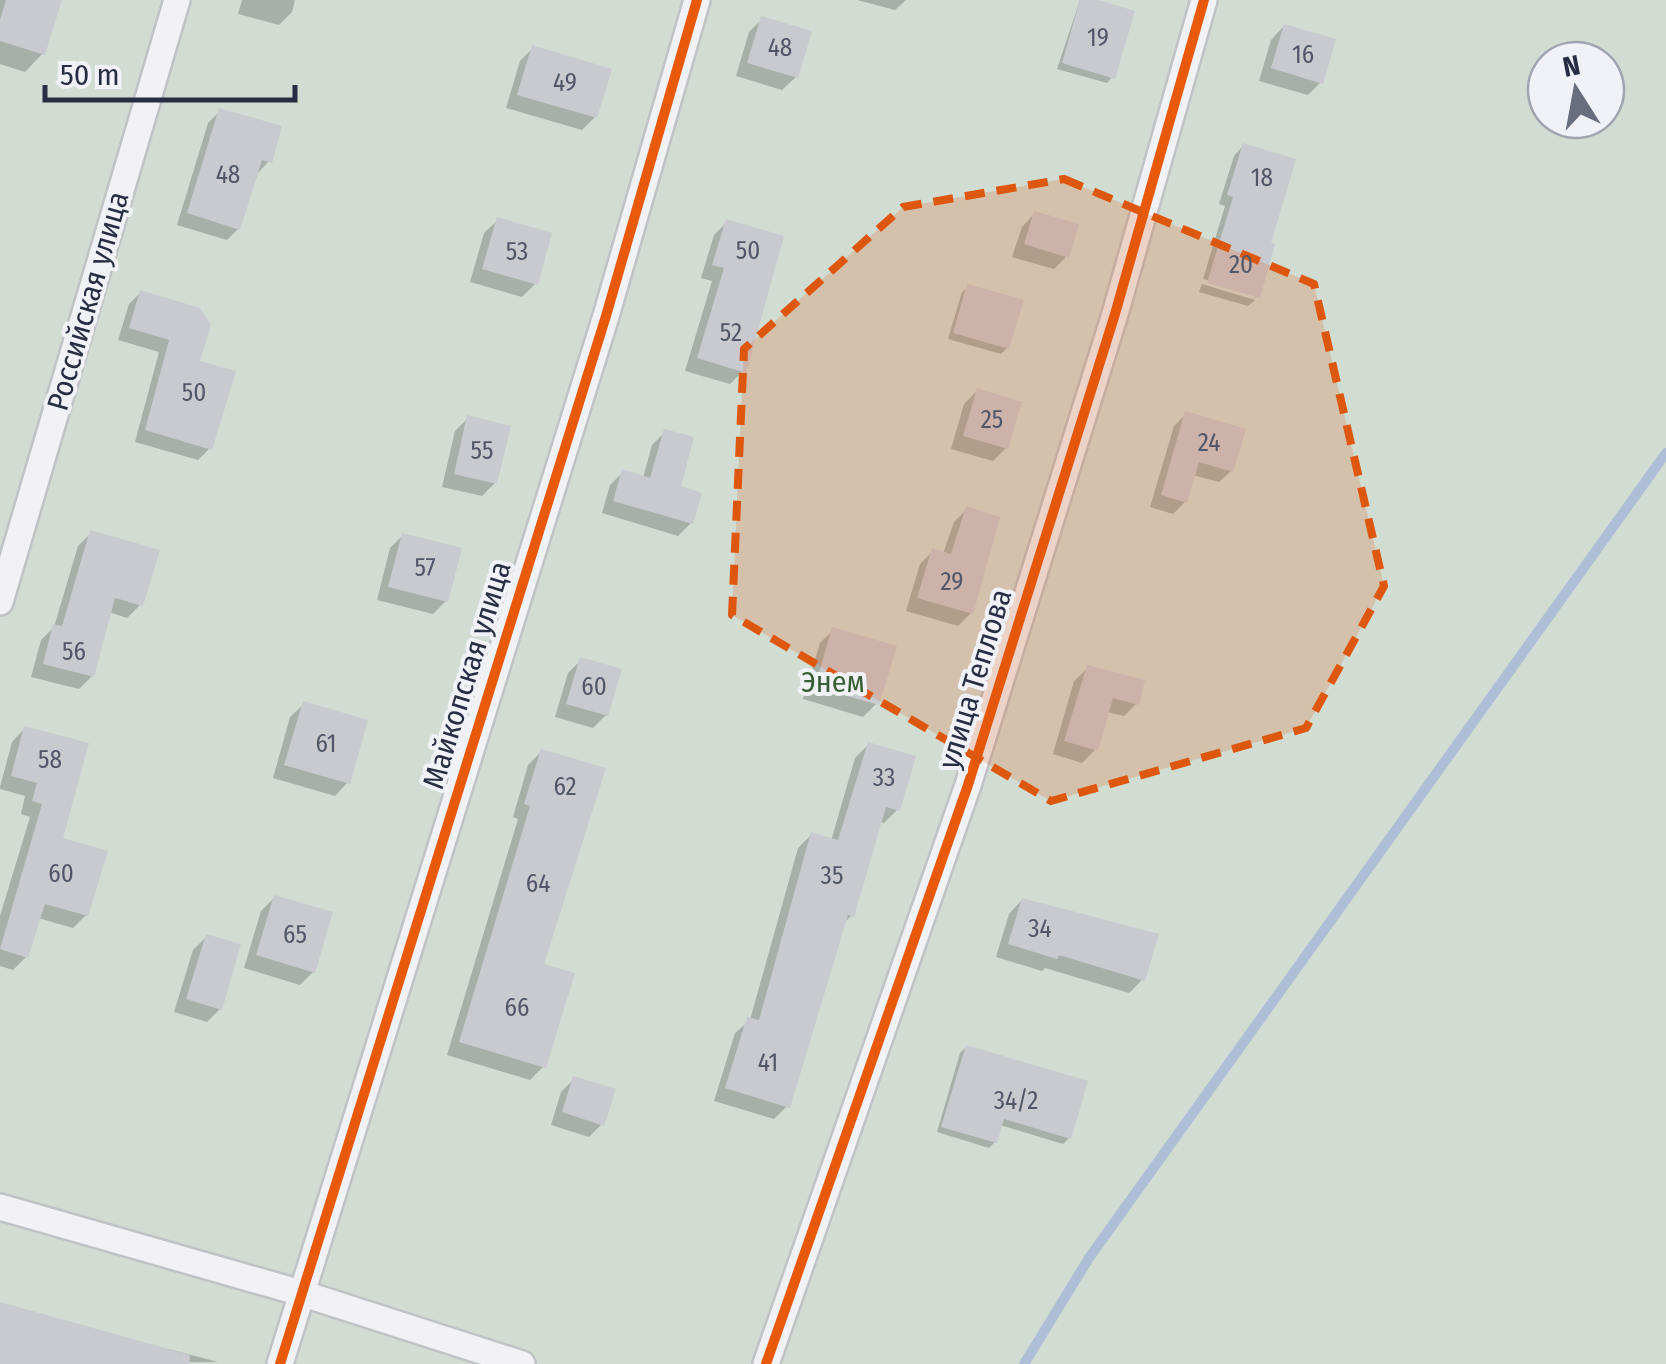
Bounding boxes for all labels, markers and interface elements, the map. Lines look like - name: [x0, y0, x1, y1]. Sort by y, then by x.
- house number: 19: [1087, 23, 1109, 53]
- house number: 48: [768, 33, 792, 63]
- scale bar: [45, 40, 295, 102]
- house number: 16: [1292, 40, 1314, 70]
- north arrow: [1526, 40, 1626, 140]
- text: N: [1560, 48, 1583, 84]
- text: 50 m: [60, 57, 120, 93]
- house number: 49: [553, 68, 577, 98]
- house number: 48: [216, 160, 240, 190]
- house number: 18: [1251, 163, 1273, 193]
- street label: Российская улица: [40, 187, 136, 415]
- house number: 50: [736, 236, 760, 266]
- house number: 53: [506, 237, 528, 267]
- house number: 20: [1229, 250, 1253, 280]
- house number: 52: [720, 318, 742, 348]
- house number: 50: [182, 378, 206, 408]
- house number: 25: [981, 405, 1003, 435]
- house number: 24: [1198, 428, 1220, 458]
- house number: 55: [471, 436, 493, 466]
- house number: 57: [414, 553, 436, 583]
- street label: Майкопская улица: [415, 557, 519, 793]
- house number: 29: [940, 567, 964, 597]
- street label: улица Теплова: [931, 585, 1019, 773]
- house number: 56: [62, 637, 86, 667]
- park label: Энем: [801, 664, 865, 700]
- house number: 60: [581, 672, 607, 702]
- house number: 61: [315, 729, 337, 759]
- house number: 58: [38, 745, 62, 775]
- house number: 33: [873, 763, 895, 793]
- house number: 62: [553, 772, 577, 802]
- house number: 60: [48, 859, 74, 889]
- house number: 35: [821, 861, 843, 891]
- house number: 64: [526, 869, 550, 899]
- house number: 34: [1028, 914, 1052, 944]
- house number: 65: [283, 920, 307, 950]
- house number: 66: [505, 993, 529, 1023]
- house number: 41: [758, 1048, 778, 1078]
- house number: 34/2: [994, 1086, 1038, 1116]

